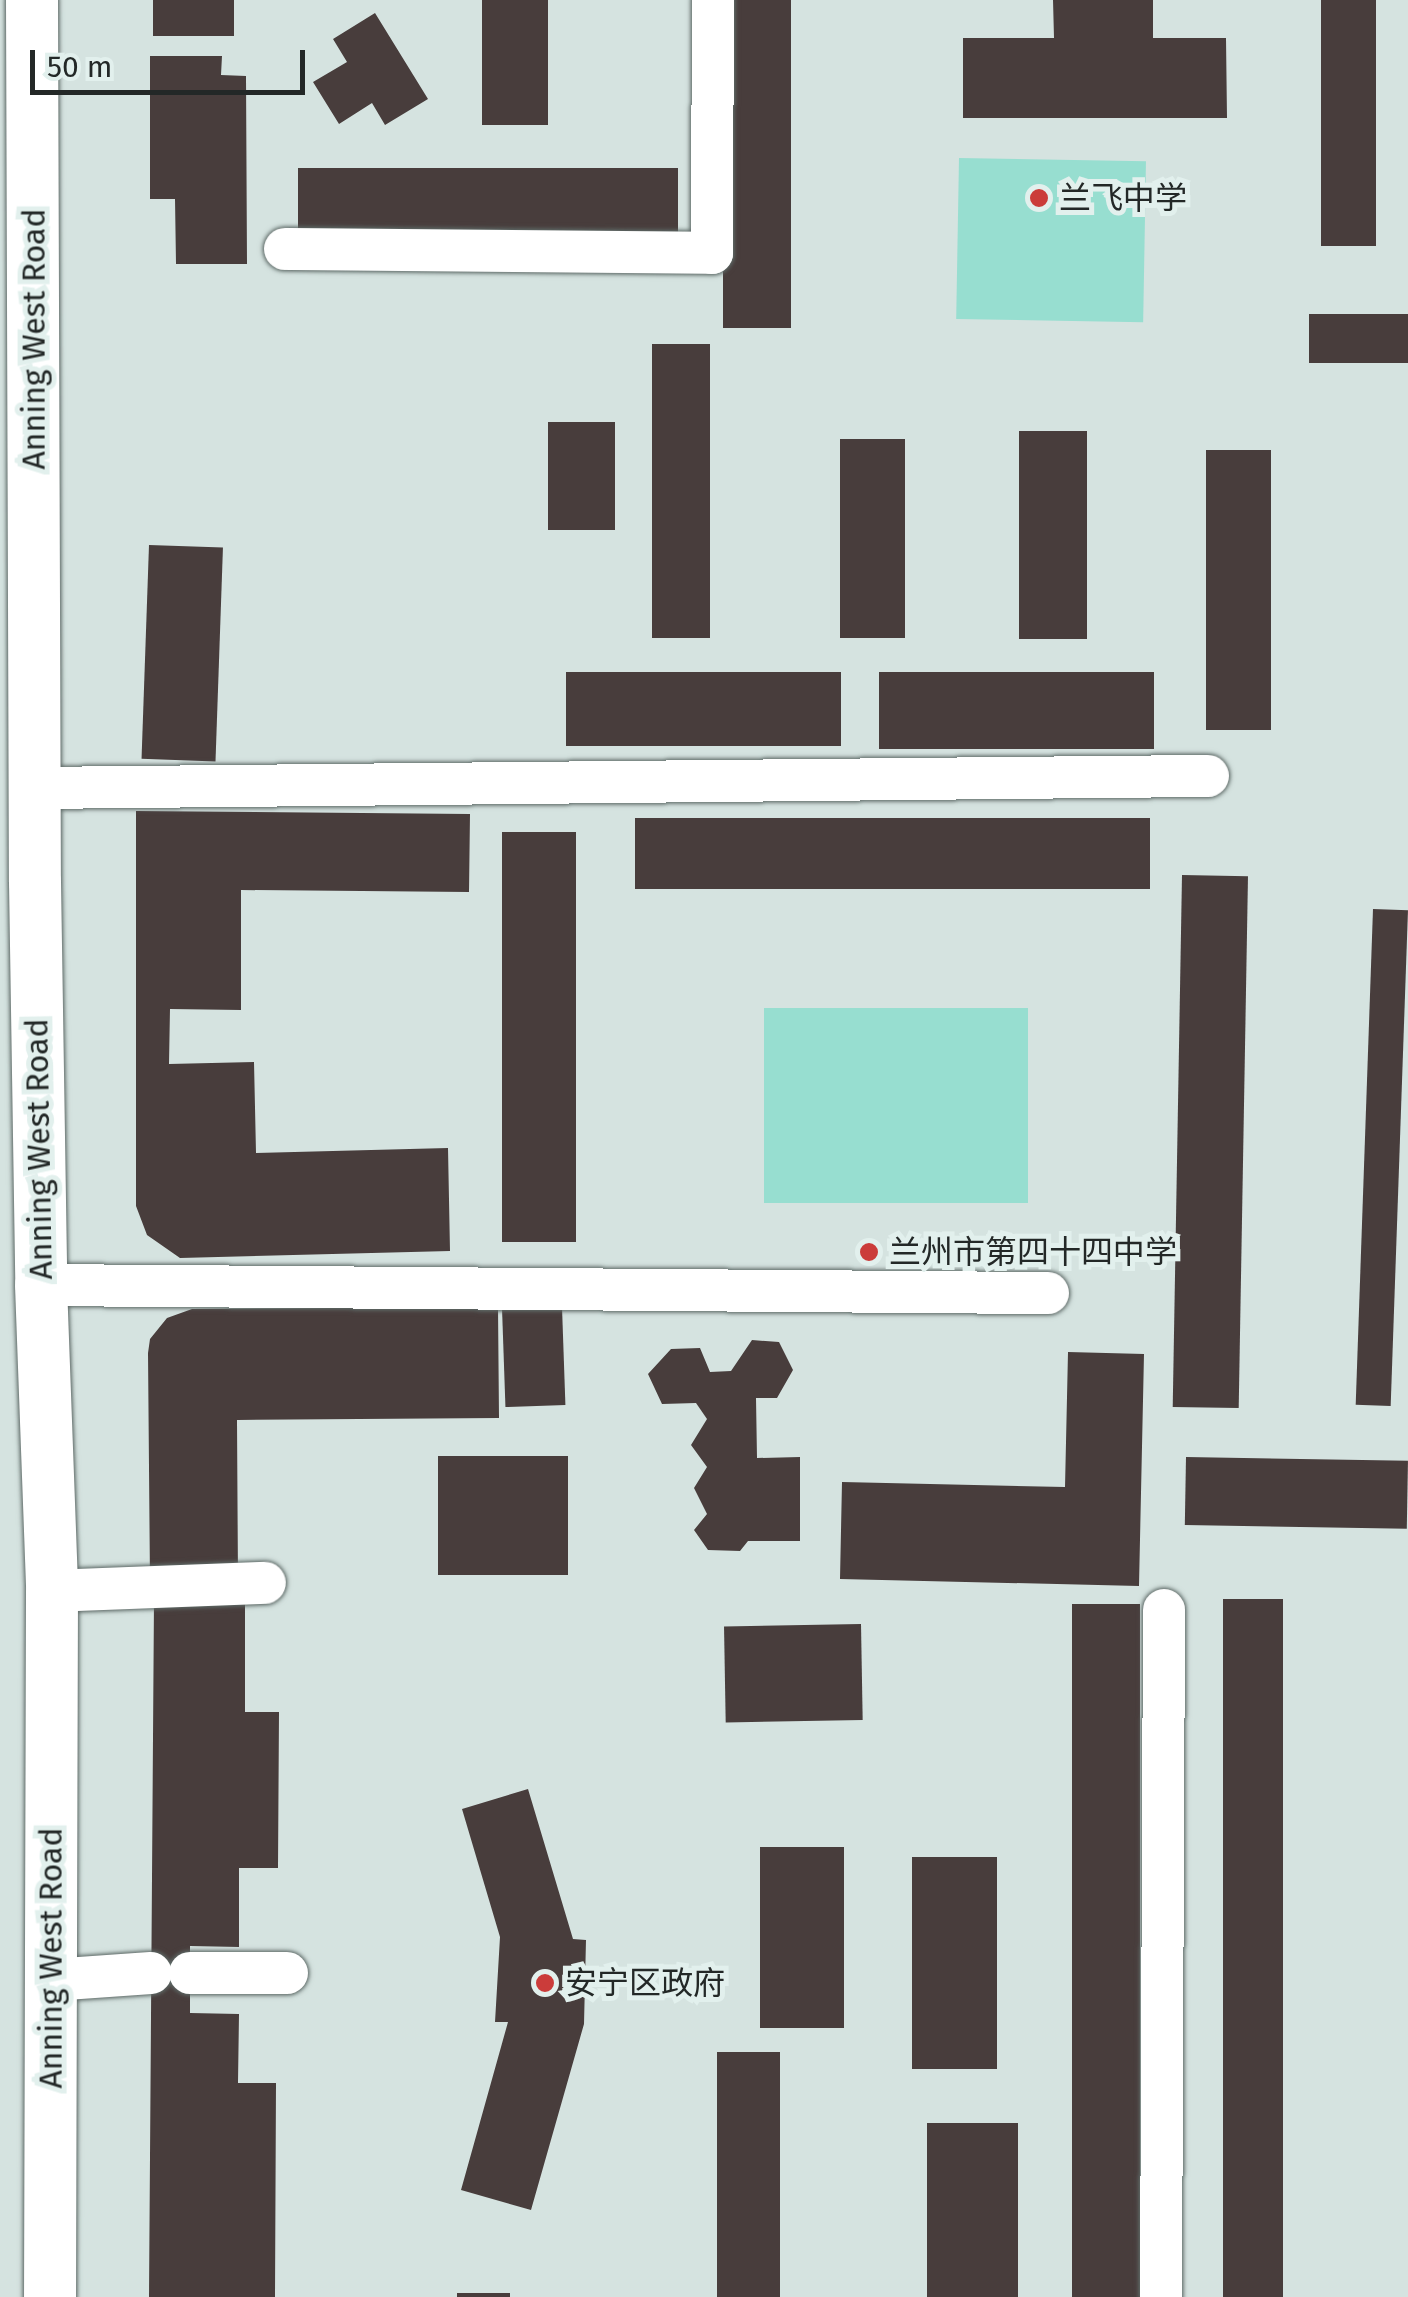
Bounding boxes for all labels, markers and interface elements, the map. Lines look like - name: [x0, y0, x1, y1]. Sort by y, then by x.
- scale bar: [35, 30, 310, 92]
- text: 50 m: [47, 49, 112, 85]
- place label: 兰飞中学: [1059, 179, 1187, 217]
- marker: 兰飞中学: [1028, 187, 1050, 209]
- street label: Anning West Road: [15, 208, 53, 470]
- street label: Anning West Road: [18, 1018, 60, 1280]
- place label: 兰州市第四十四中学: [889, 1233, 1177, 1271]
- marker: 兰州市第四十四中学: [858, 1241, 880, 1263]
- street label: Anning West Road: [32, 1827, 70, 2089]
- place label: 安宁区政府: [565, 1964, 725, 2002]
- marker: 安宁区政府: [534, 1972, 556, 1994]

